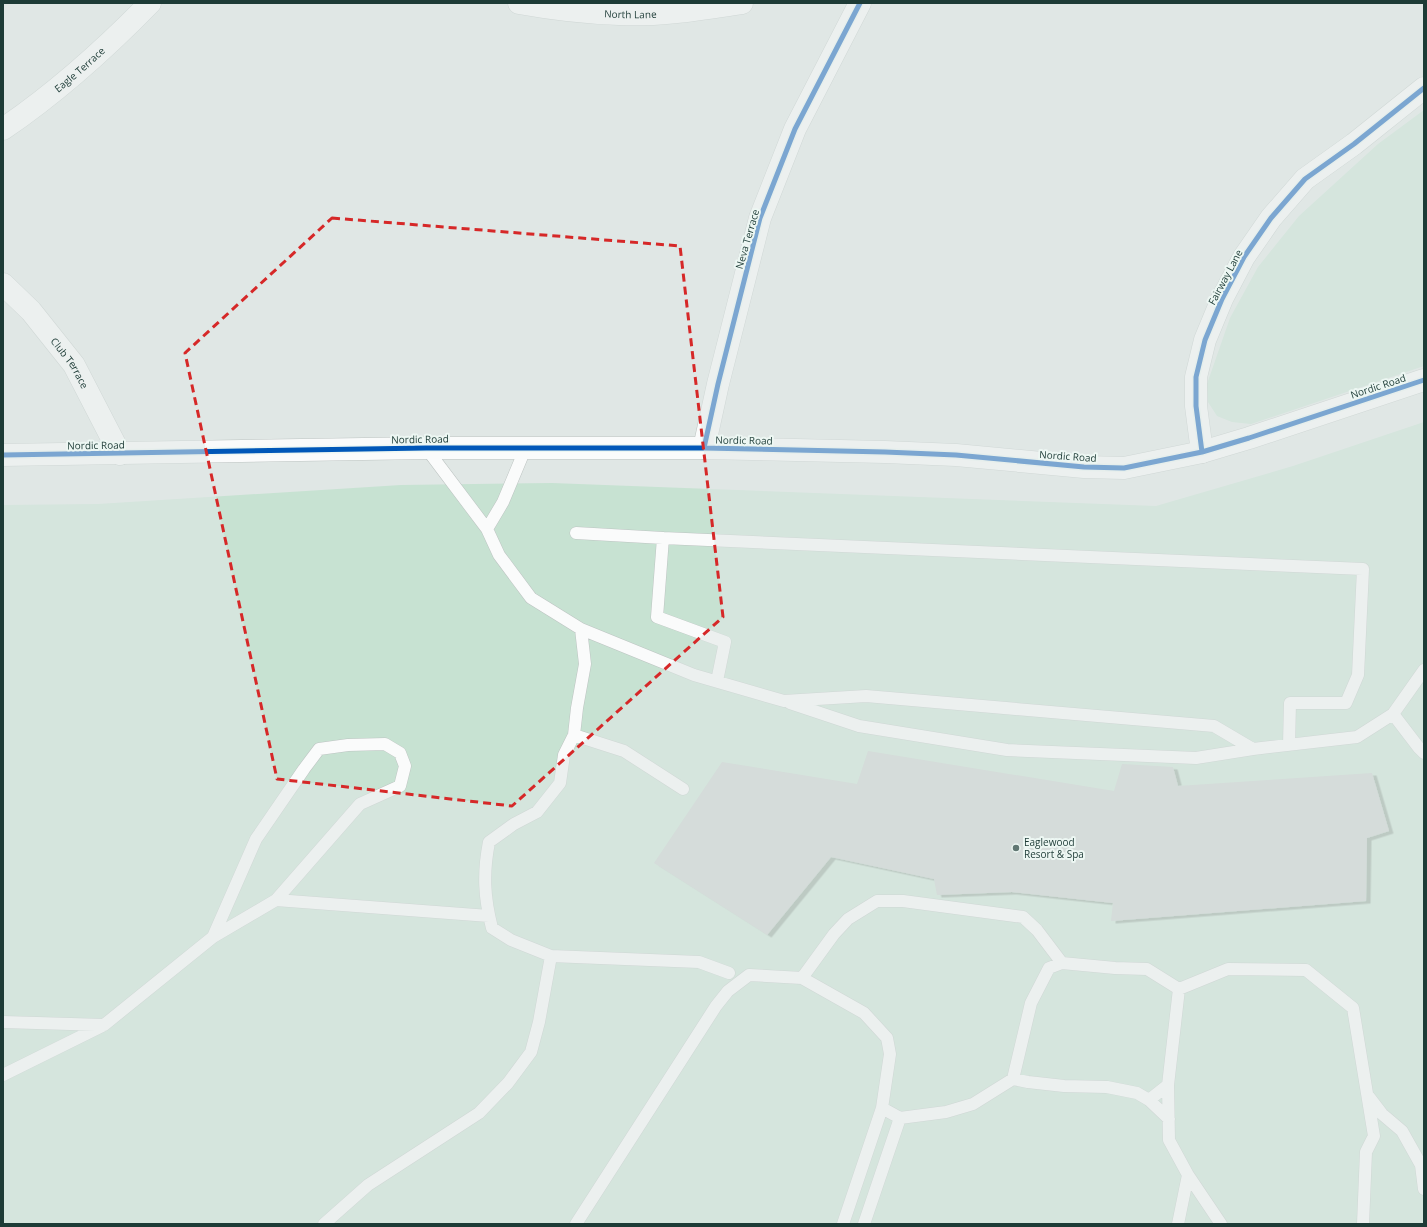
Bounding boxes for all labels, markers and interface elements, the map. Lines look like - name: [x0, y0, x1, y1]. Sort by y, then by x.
- street label: North Lane: [604, 6, 657, 21]
- street label: Eagle Terrace: [51, 43, 108, 95]
- street label: Neva Terrace: [732, 207, 762, 271]
- street label: Fairway Lane: [1205, 247, 1246, 307]
- street label: Club Terrace: [48, 334, 92, 391]
- street label: Nordic Road: [1348, 370, 1408, 402]
- street label: Nordic Road: [391, 431, 449, 447]
- street label: Nordic Road: [715, 432, 773, 448]
- street label: Nordic Road: [67, 437, 125, 453]
- street label: Nordic Road: [1039, 447, 1097, 465]
- place label: Eaglewood Resort & Spa: [1024, 835, 1084, 861]
- marker: Eaglewood Resort & Spa: [1011, 843, 1021, 853]

